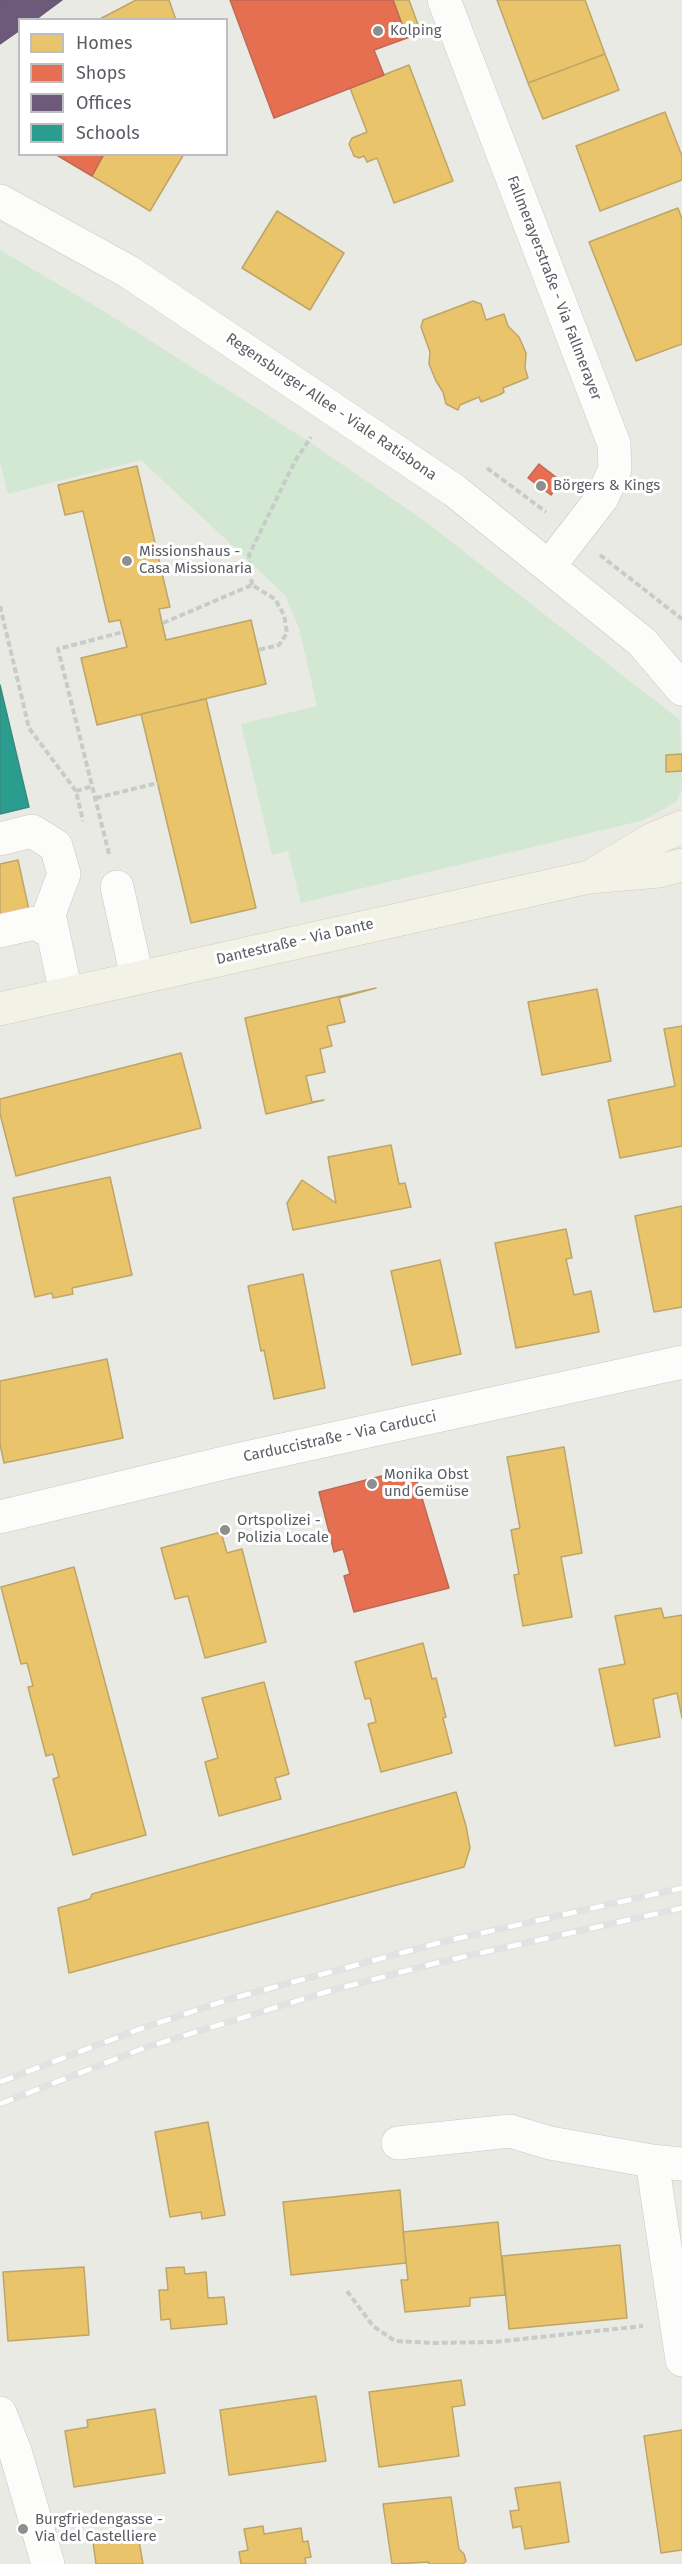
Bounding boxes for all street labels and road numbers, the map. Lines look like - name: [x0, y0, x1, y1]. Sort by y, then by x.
- street label: Fallmerayerstraße - Via Fallmerayer: [503, 173, 605, 403]
- street label: Regensburger Allee - Viale Ratisbona: [222, 330, 440, 484]
- street label: Dantestraße - Via Dante: [214, 915, 376, 969]
- street label: Carduccistraße - Via Carducci: [242, 1408, 438, 1466]

